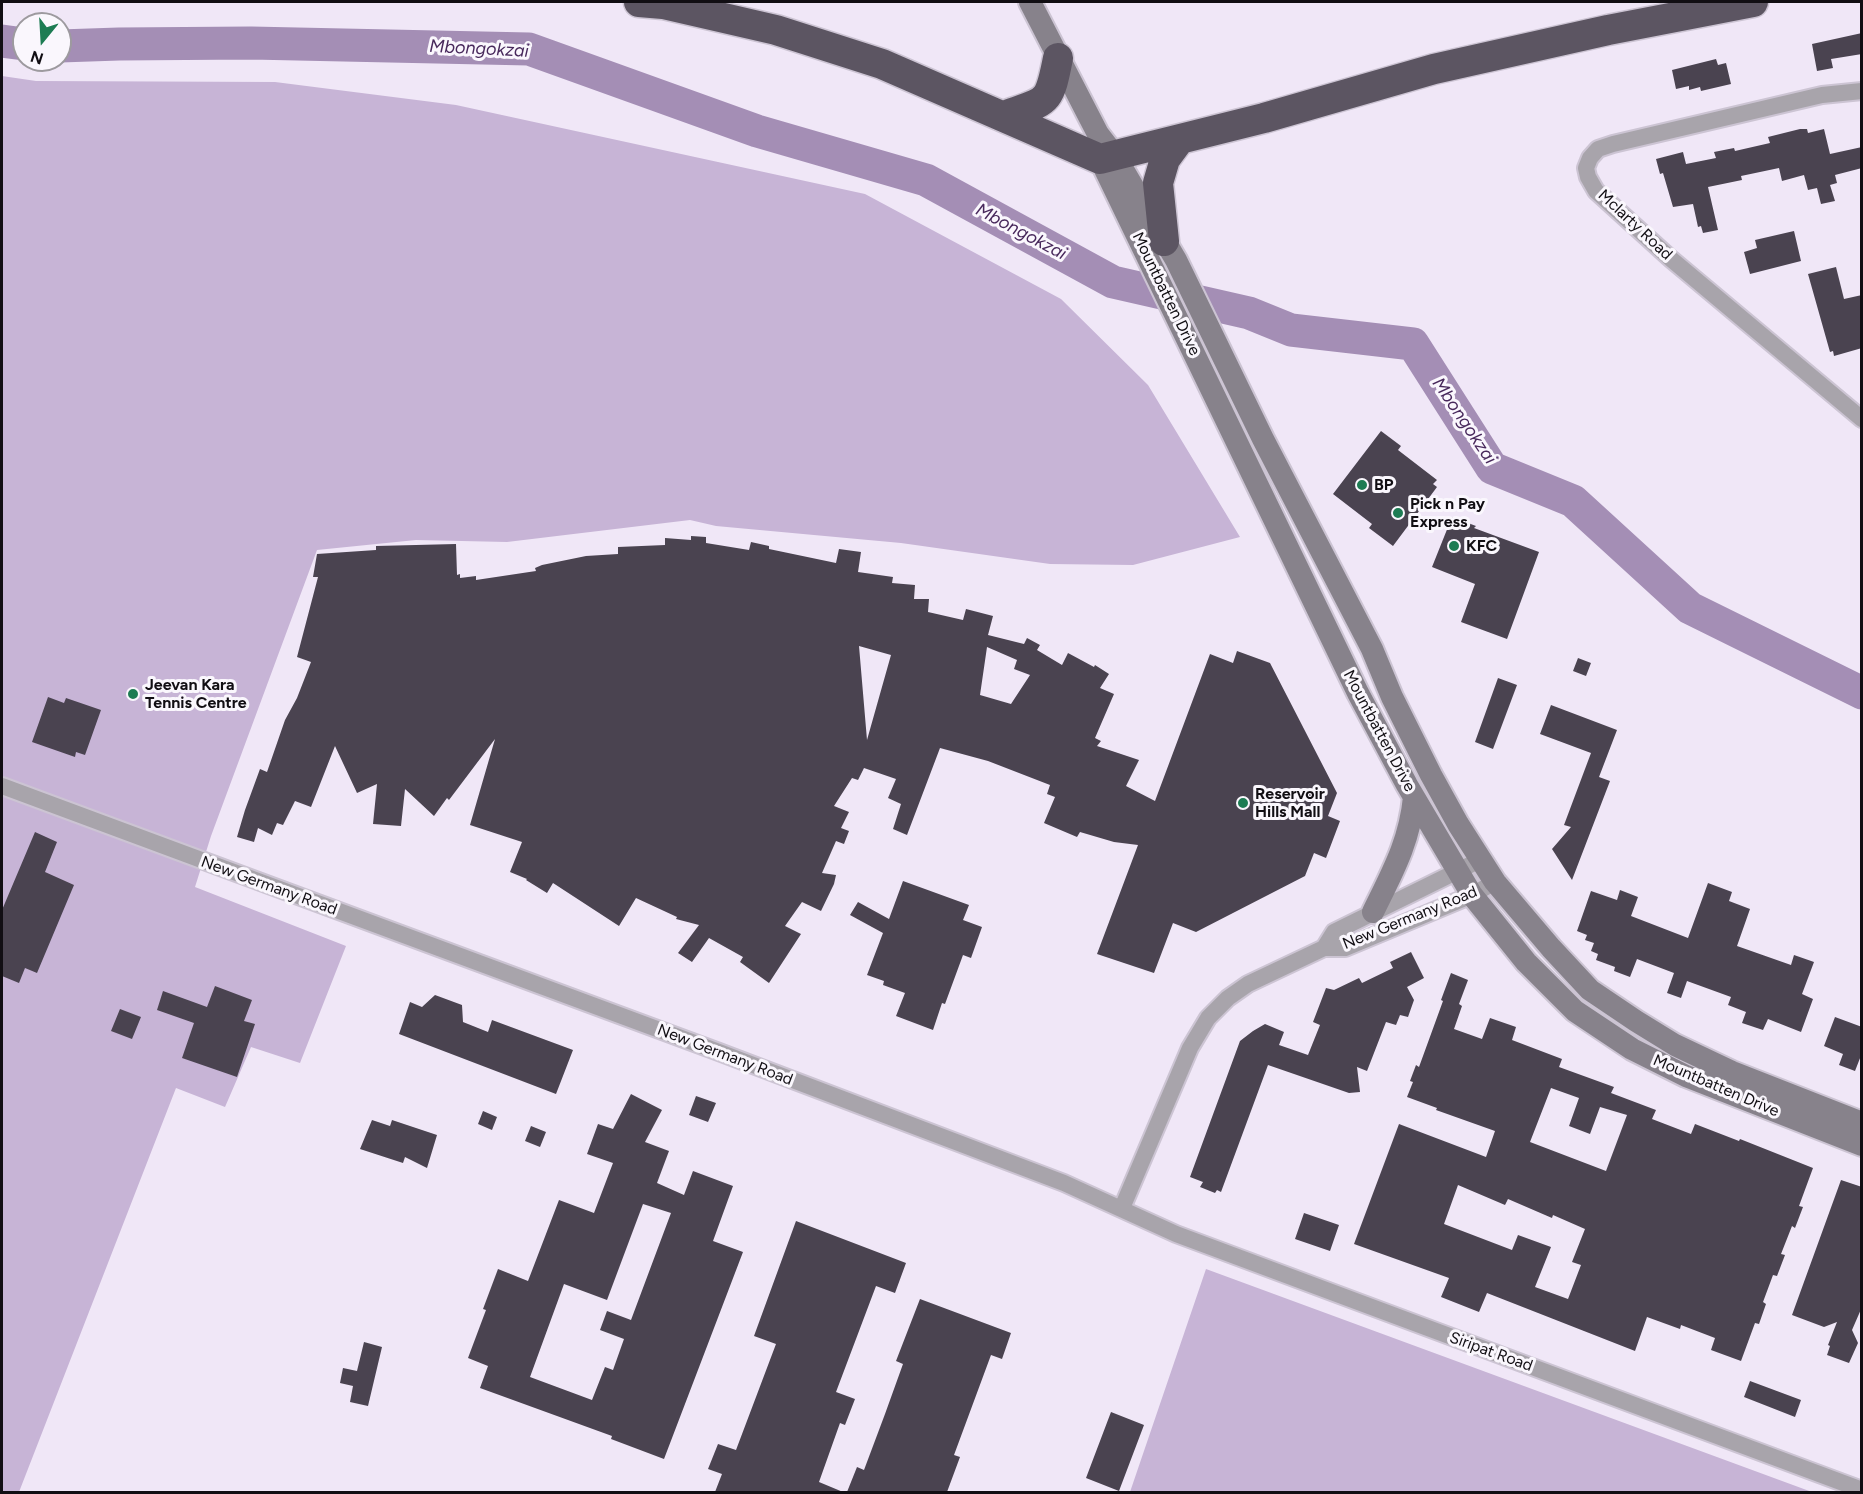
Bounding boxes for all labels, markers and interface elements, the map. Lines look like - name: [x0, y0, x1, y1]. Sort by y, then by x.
- north arrow: [12, 12, 72, 72]
- water label: Mbongokzai: [429, 36, 529, 62]
- text: N: [28, 47, 46, 69]
- street label: Mclarty Road: [1594, 186, 1676, 264]
- water label: Mbongokzai: [972, 199, 1070, 265]
- street label: Mountbatten Drive: [1128, 229, 1204, 359]
- water label: Mbongokzai: [1427, 374, 1501, 468]
- place label: BP: [1374, 475, 1393, 495]
- marker: BP: [1355, 478, 1369, 492]
- place label: Pick n Pay Express: [1410, 494, 1485, 532]
- marker: Pick n Pay Express: [1391, 506, 1405, 520]
- place label: KFC: [1466, 536, 1497, 556]
- marker: KFC: [1447, 539, 1461, 553]
- street label: Mountbatten Drive: [1339, 667, 1419, 795]
- place label: Jeevan Kara Tennis Centre: [145, 675, 247, 713]
- marker: Jeevan Kara Tennis Centre: [126, 687, 140, 701]
- place label: Reservoir Hills Mall: [1255, 784, 1325, 822]
- marker: Reservoir Hills Mall: [1236, 796, 1250, 810]
- street label: New Germany Road: [198, 852, 340, 920]
- street label: New Germany Road: [1340, 882, 1480, 954]
- street label: New Germany Road: [655, 1020, 795, 1090]
- street label: Mountbatten Drive: [1650, 1051, 1782, 1121]
- street label: Siripat Road: [1447, 1328, 1535, 1376]

